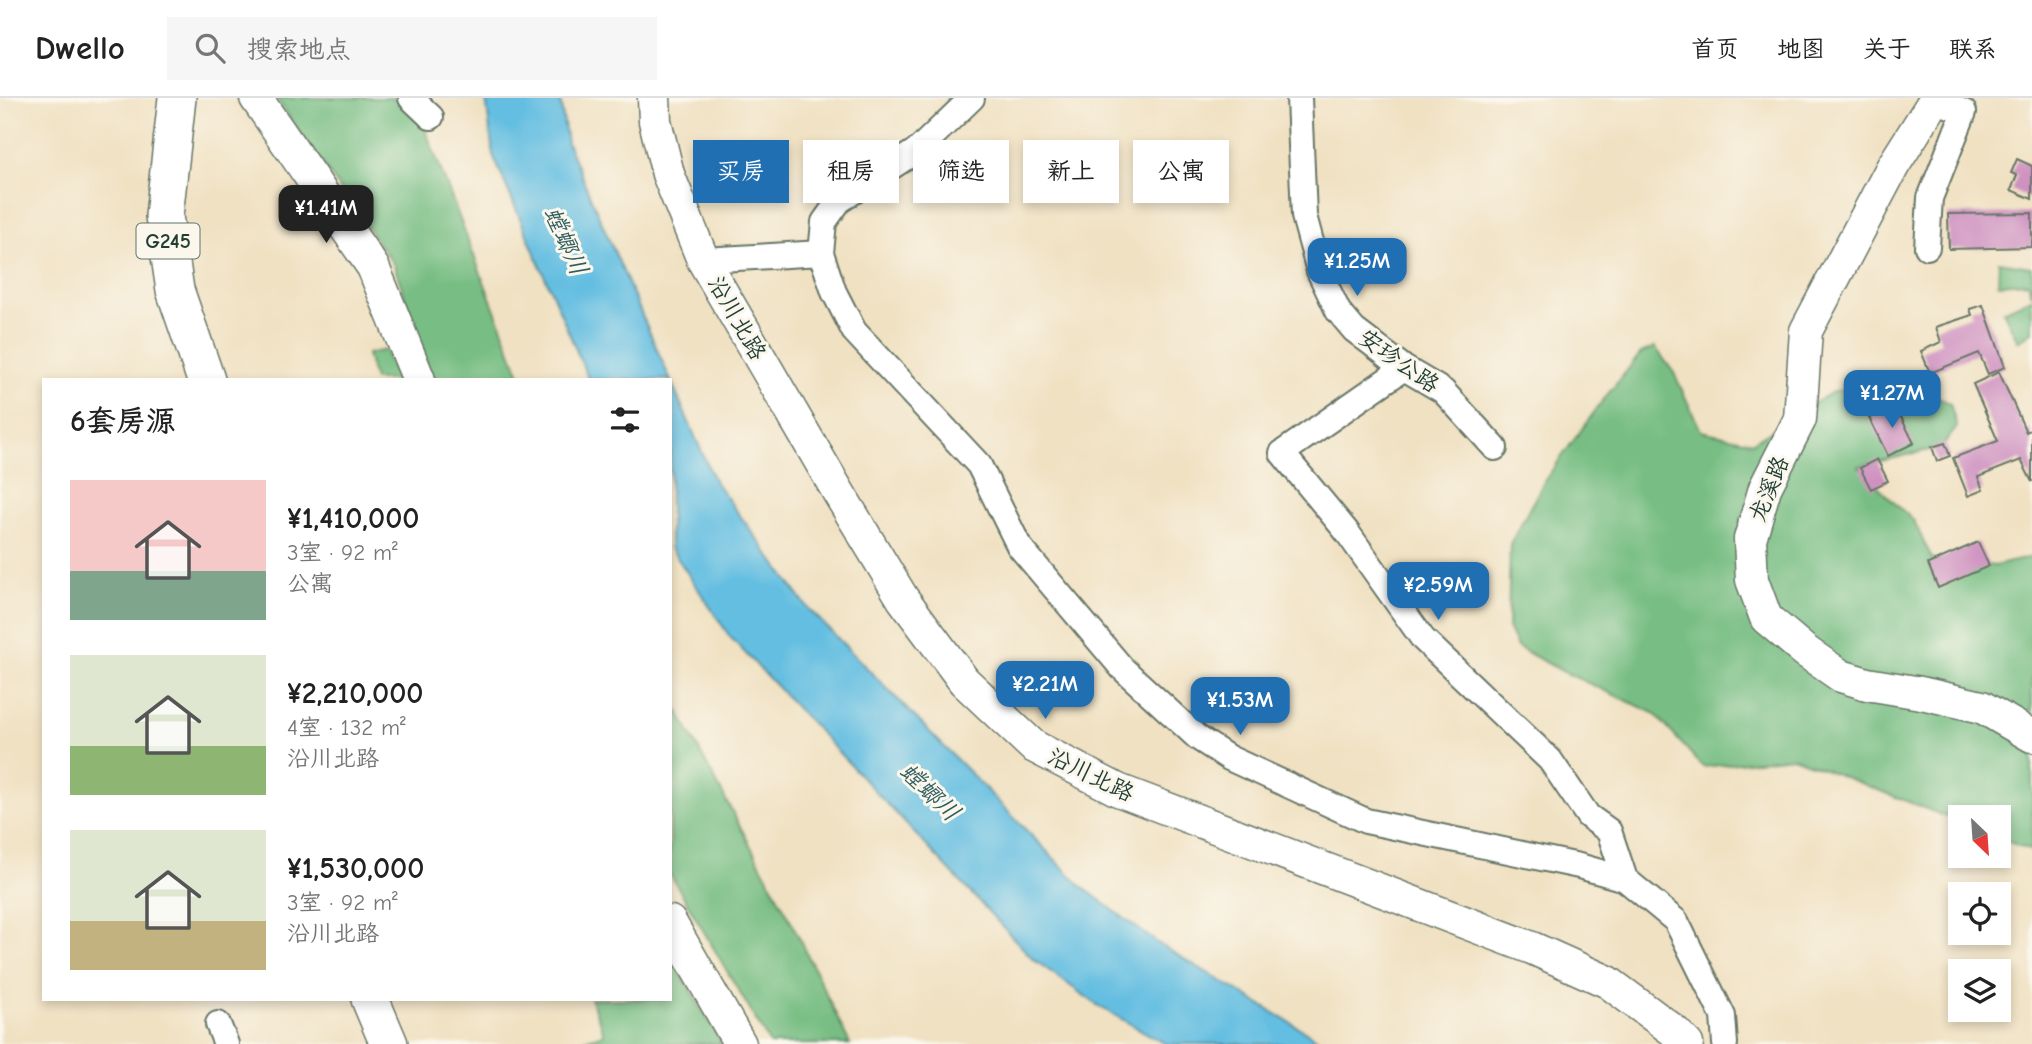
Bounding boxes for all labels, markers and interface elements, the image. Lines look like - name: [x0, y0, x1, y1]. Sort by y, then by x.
- search box: [167, 17, 657, 80]
- text: Dwello: [35, 29, 125, 67]
- icon: search: [191, 29, 229, 67]
- text: 搜索地点: [247, 35, 351, 65]
- text: 首页: [1691, 35, 1739, 63]
- text: 地图: [1777, 35, 1825, 63]
- text: 关于: [1863, 35, 1911, 63]
- text: 联系: [1949, 35, 1997, 63]
- chip: 买房: [693, 140, 789, 203]
- chip: 租房: [803, 140, 899, 203]
- chip: 筛选: [913, 140, 1009, 203]
- chip: 新上: [1023, 140, 1119, 203]
- chip: 公寓: [1133, 140, 1229, 203]
- pin: ¥1.41M: [269, 186, 383, 245]
- text: ¥1.41M: [295, 194, 357, 221]
- water label: 螳螂川: [539, 202, 594, 280]
- road number: G245: [136, 223, 200, 258]
- pin: ¥1.25M: [1300, 238, 1414, 298]
- text: ¥1.25M: [1324, 247, 1390, 274]
- street label: 沿川北路: [702, 271, 772, 365]
- street label: 安珍公路: [1354, 324, 1444, 398]
- pin: ¥1.27M: [1835, 370, 1949, 430]
- text: ¥1.27M: [1860, 379, 1924, 406]
- icon: filters: [606, 401, 644, 439]
- text: 6套房源: [70, 404, 176, 439]
- street label: 龙溪路: [1744, 452, 1794, 526]
- text: ¥1,410,000: [287, 501, 420, 536]
- icon: home: [126, 508, 210, 592]
- text: 3室 · 92 m²: [287, 539, 398, 566]
- pin: ¥2.59M: [1381, 562, 1495, 622]
- text: 公寓: [287, 570, 333, 597]
- text: ¥2.59M: [1403, 571, 1473, 598]
- pin: ¥2.21M: [988, 662, 1102, 721]
- text: ¥2.21M: [1012, 670, 1078, 697]
- text: ¥2,210,000: [287, 676, 424, 711]
- pin: ¥1.53M: [1183, 678, 1297, 737]
- icon: home: [126, 683, 210, 767]
- text: ¥1.53M: [1207, 686, 1273, 713]
- text: 4室 · 132 m²: [287, 714, 406, 741]
- street label: 沿川北路: [1044, 743, 1138, 807]
- text: 沿川北路: [287, 745, 379, 772]
- water label: 螳螂川: [894, 757, 966, 828]
- north arrow: [1948, 805, 2011, 868]
- map controls: [1948, 805, 2011, 1022]
- text: ¥1,530,000: [287, 851, 424, 886]
- icon: home: [126, 858, 210, 942]
- button: locate: [1948, 882, 2011, 945]
- text: 3室 · 92 m²: [287, 889, 398, 916]
- text: 沿川北路: [287, 920, 379, 947]
- button: layers: [1948, 959, 2011, 1022]

